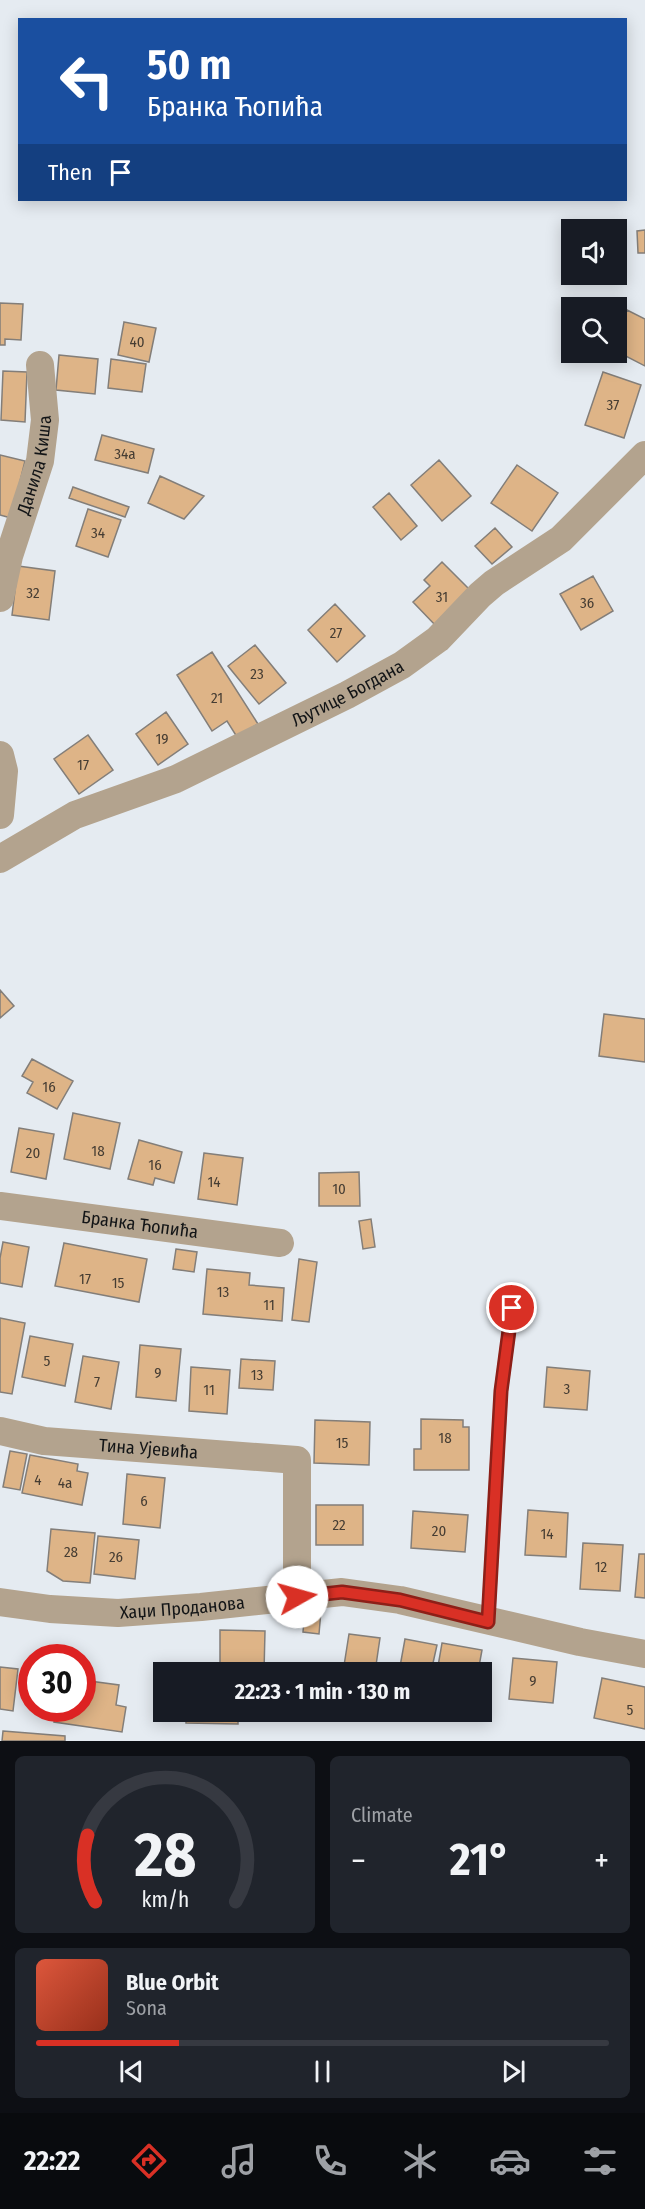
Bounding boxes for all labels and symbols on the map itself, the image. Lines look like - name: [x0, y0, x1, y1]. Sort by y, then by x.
- house number: 40: [129, 333, 145, 351]
- house number: 37: [607, 396, 619, 414]
- street label: Данила Киша: [12, 414, 56, 518]
- house number: 34a: [114, 445, 136, 463]
- house number: 34: [91, 524, 105, 542]
- house number: 32: [26, 584, 40, 602]
- house number: 31: [436, 588, 448, 606]
- house number: 36: [580, 594, 594, 612]
- house number: 27: [330, 624, 342, 642]
- street label: Љутице Богдана: [288, 655, 408, 732]
- house number: 23: [250, 665, 264, 683]
- house number: 21: [211, 689, 223, 707]
- house number: 19: [155, 730, 169, 748]
- house number: 17: [77, 756, 89, 774]
- house number: 16: [42, 1078, 56, 1096]
- house number: 18: [91, 1142, 105, 1160]
- house number: 20: [26, 1144, 40, 1162]
- house number: 16: [148, 1156, 162, 1174]
- house number: 14: [207, 1173, 221, 1191]
- house number: 10: [332, 1180, 346, 1198]
- street label: Бранка Ћопића: [80, 1206, 200, 1243]
- house number: 17: [79, 1270, 91, 1288]
- house number: 15: [112, 1274, 124, 1292]
- pin: [486, 1282, 537, 1333]
- house number: 13: [217, 1283, 230, 1301]
- house number: 11: [263, 1296, 275, 1314]
- house number: 5: [44, 1352, 51, 1370]
- house number: 9: [154, 1364, 162, 1382]
- house number: 13: [251, 1366, 264, 1384]
- house number: 7: [94, 1373, 100, 1391]
- house number: 3: [564, 1380, 571, 1398]
- house number: 11: [203, 1381, 215, 1399]
- house number: 18: [438, 1429, 452, 1447]
- street label: Тина Ујевића: [98, 1434, 199, 1464]
- house number: 15: [336, 1434, 348, 1452]
- house number: 4: [34, 1471, 42, 1489]
- house number: 4a: [58, 1474, 72, 1492]
- house number: 6: [140, 1492, 148, 1510]
- house number: 22: [332, 1516, 346, 1534]
- house number: 20: [432, 1522, 446, 1540]
- house number: 14: [540, 1525, 554, 1543]
- house number: 28: [64, 1543, 78, 1561]
- house number: 26: [109, 1548, 123, 1566]
- house number: 12: [595, 1558, 608, 1576]
- position arrow: [265, 1565, 329, 1629]
- street label: Хаџи Проданова: [119, 1591, 246, 1624]
- speed limit sign: 30: [18, 1644, 96, 1722]
- house number: 9: [529, 1672, 537, 1690]
- house number: 5: [627, 1701, 634, 1719]

